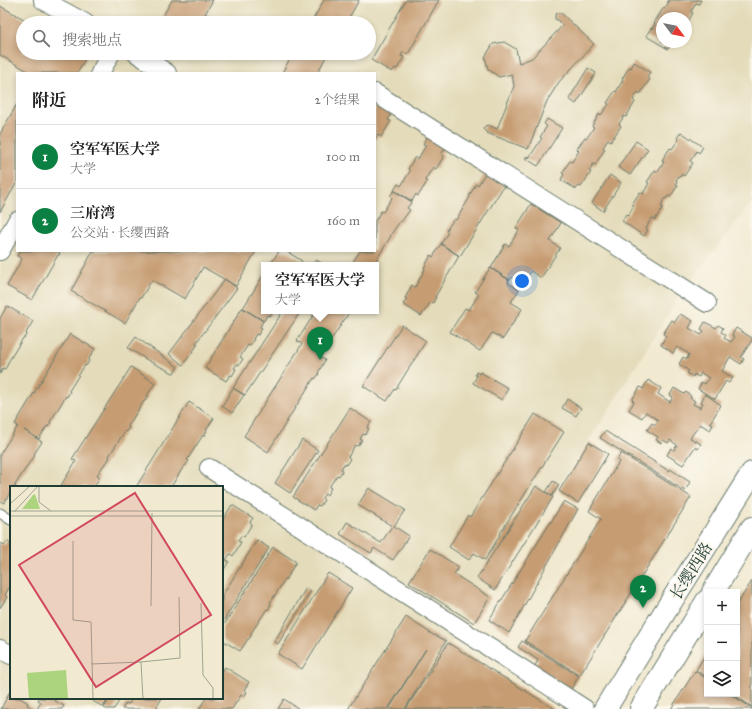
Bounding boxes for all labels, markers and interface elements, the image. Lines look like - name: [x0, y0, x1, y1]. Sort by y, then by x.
- north arrow: [656, 12, 692, 48]
- search box: [16, 16, 376, 60]
- icon: search: [30, 27, 52, 49]
- text: 搜索地点: [62, 31, 122, 49]
- text: 附近: [32, 90, 66, 111]
- text: 2个结果: [315, 92, 360, 108]
- text: 空军军医大学: [70, 140, 160, 158]
- text: 1: [42, 149, 48, 165]
- text: 100 m: [326, 149, 360, 165]
- text: 大学: [70, 161, 96, 177]
- text: 三府湾: [70, 204, 115, 222]
- text: 2: [42, 213, 48, 229]
- text: 160 m: [327, 213, 360, 229]
- text: 公交站 · 长缨西路: [70, 225, 169, 241]
- popup: [261, 262, 379, 314]
- text: 空军军医大学: [275, 271, 365, 289]
- your location: [512, 271, 532, 291]
- text: 大学: [275, 292, 301, 308]
- pin: 1: [307, 327, 333, 360]
- inset map: [10, 486, 223, 699]
- street label: 长缨西路: [666, 539, 716, 603]
- pin: 2: [630, 575, 656, 608]
- map controls: [704, 589, 740, 697]
- button: +: [704, 589, 740, 625]
- button: −: [704, 625, 740, 661]
- button: layers: [704, 661, 740, 697]

